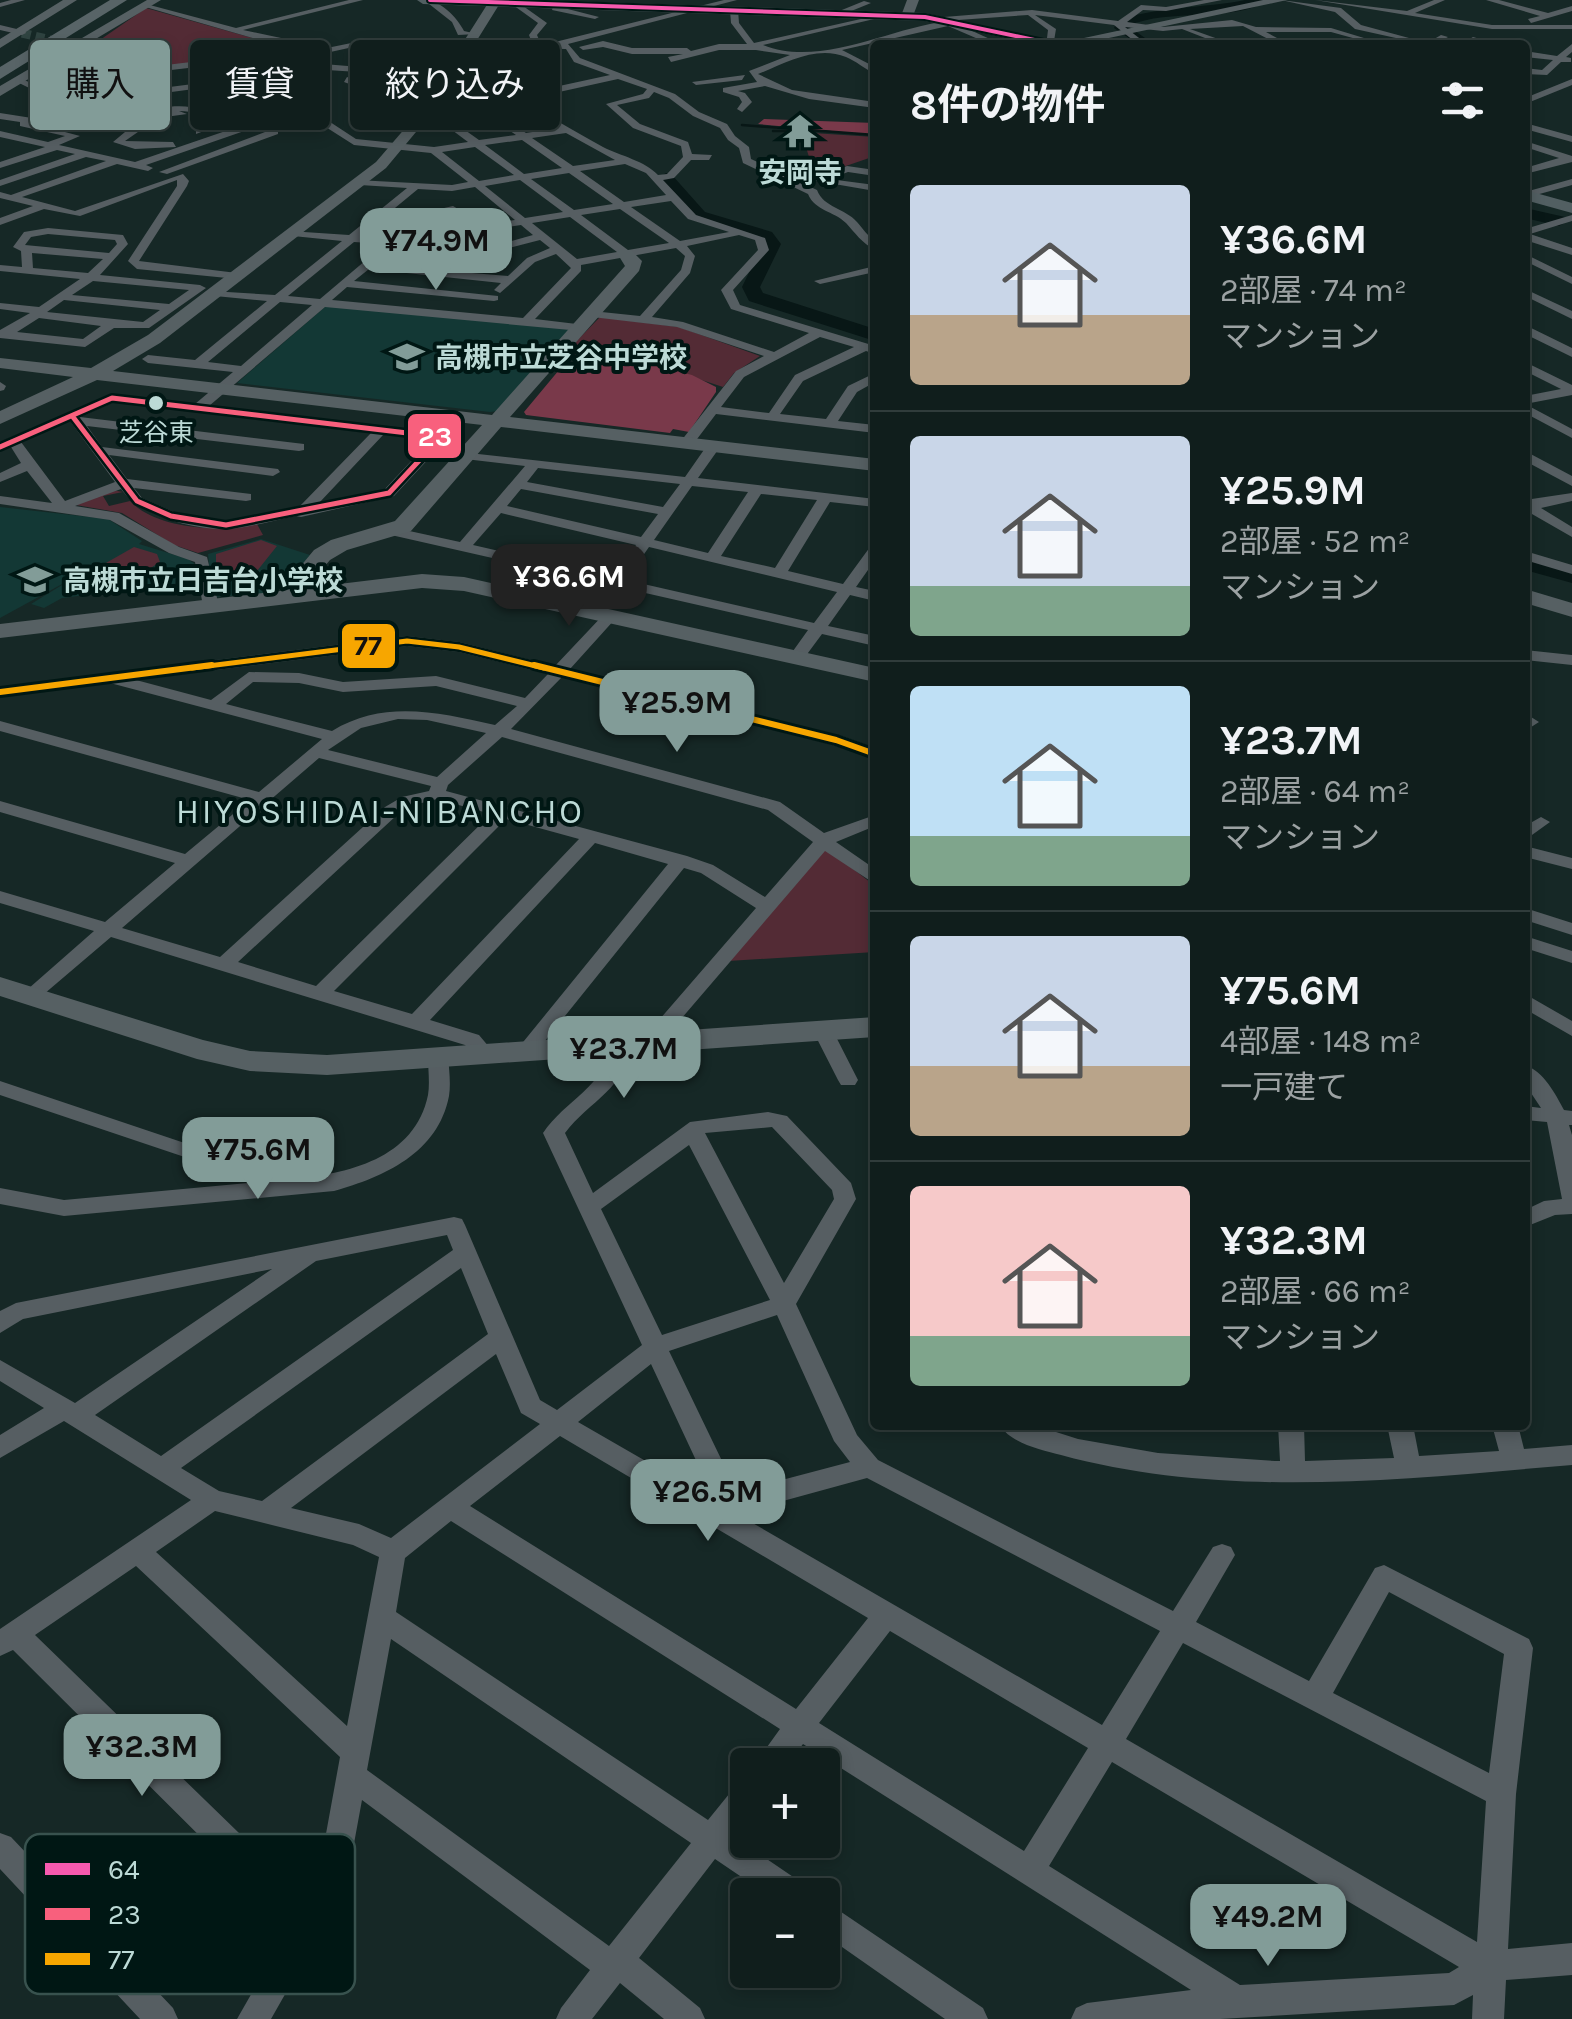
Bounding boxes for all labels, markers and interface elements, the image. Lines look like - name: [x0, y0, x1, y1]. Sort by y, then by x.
- chip: 購入: [30, 40, 170, 130]
- chip: 賃貸: [190, 40, 330, 130]
- chip: 絞り込み: [350, 40, 560, 130]
- icon: filters: [1435, 73, 1490, 128]
- text: 8件の物件: [910, 80, 1105, 130]
- temple icon: 安岡寺: [781, 112, 819, 150]
- place label: 安岡寺: [758, 156, 842, 189]
- pin: ¥74.9M: [355, 208, 517, 293]
- text: ¥36.6M: [1220, 214, 1368, 264]
- text: ¥74.9M: [382, 222, 490, 259]
- icon: home: [990, 225, 1110, 345]
- text: 2部屋 · 74 m²: [1220, 272, 1407, 309]
- text: マンション: [1220, 318, 1380, 355]
- school or university icon: 高槻市立芝谷中学校: [388, 338, 426, 376]
- place label: 高槻市立芝谷中学校: [435, 341, 687, 374]
- marker: 芝谷東: [146, 393, 166, 413]
- line badge: 23: [406, 412, 463, 460]
- place label: 芝谷東: [118, 418, 194, 447]
- text: 23: [418, 420, 452, 453]
- text: ¥25.9M: [1220, 465, 1366, 515]
- icon: home: [990, 476, 1110, 596]
- text: 2部屋 · 52 m²: [1220, 523, 1410, 560]
- pin: ¥36.6M: [488, 544, 650, 629]
- text: ¥36.6M: [513, 558, 625, 595]
- school or university icon: 高槻市立日吉台小学校: [16, 561, 54, 599]
- place label: 高槻市立日吉台小学校: [63, 564, 343, 597]
- text: マンション: [1220, 569, 1380, 606]
- line badge: 77: [340, 622, 397, 670]
- text: 77: [354, 629, 382, 662]
- pin: ¥25.9M: [596, 670, 758, 755]
- text: ¥25.9M: [621, 684, 733, 721]
- text: ¥23.7M: [1220, 715, 1363, 765]
- icon: home: [990, 726, 1110, 846]
- text: 2部屋 · 64 m²: [1220, 773, 1410, 810]
- district label: HIYOSHIDAI-NIBANCHO: [176, 791, 584, 832]
- text: マンション: [1220, 819, 1380, 856]
- text: ¥75.6M: [1220, 965, 1361, 1015]
- icon: home: [990, 976, 1110, 1096]
- pin: ¥23.7M: [543, 1016, 705, 1101]
- text: 4部屋 · 148 m²: [1220, 1023, 1421, 1060]
- text: ¥23.7M: [570, 1030, 678, 1067]
- text: 一戸建て: [1220, 1069, 1348, 1106]
- pin: ¥75.6M: [177, 1117, 339, 1202]
- text: ¥75.6M: [204, 1131, 312, 1168]
- text: ¥32.3M: [1220, 1215, 1368, 1265]
- icon: home: [990, 1226, 1110, 1346]
- text: 2部屋 · 66 m²: [1220, 1273, 1410, 1310]
- text: マンション: [1220, 1319, 1380, 1356]
- pin: ¥26.5M: [627, 1459, 789, 1544]
- text: ¥26.5M: [652, 1473, 764, 1510]
- pin: ¥32.3M: [61, 1714, 223, 1799]
- text: ¥32.3M: [86, 1728, 198, 1765]
- map controls: [730, 1748, 840, 1988]
- button: +: [730, 1748, 840, 1858]
- legend: [25, 1834, 355, 1994]
- text: 64: [108, 1853, 140, 1886]
- button: −: [730, 1878, 840, 1988]
- pin: ¥49.2M: [1187, 1884, 1349, 1969]
- text: 23: [108, 1898, 141, 1931]
- text: ¥49.2M: [1212, 1898, 1324, 1935]
- text: 77: [108, 1943, 134, 1976]

